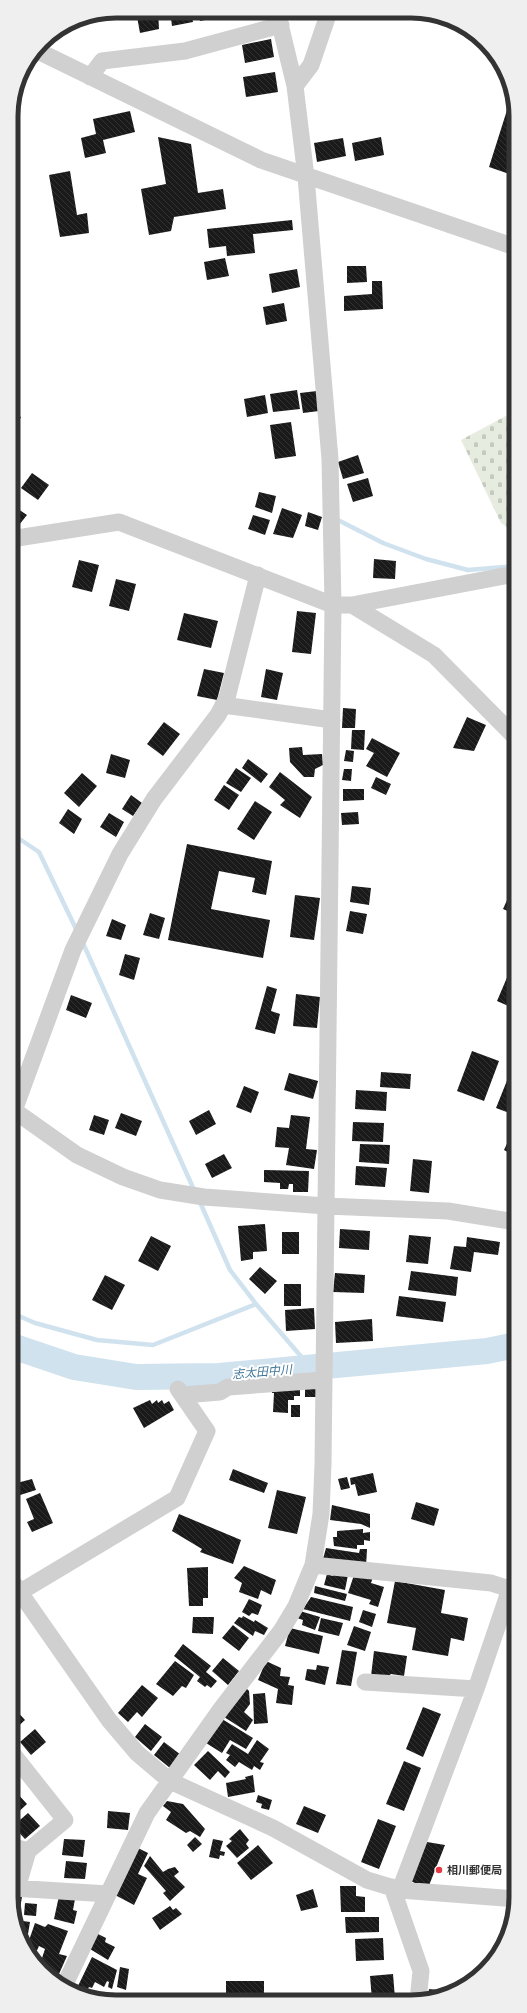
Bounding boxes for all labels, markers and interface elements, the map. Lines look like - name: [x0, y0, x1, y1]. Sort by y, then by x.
- water label: 志太田中川: [231, 1361, 295, 1383]
- place label: 相川郵便局: [447, 1863, 502, 1877]
- marker: 相川郵便局: [434, 1865, 444, 1875]

